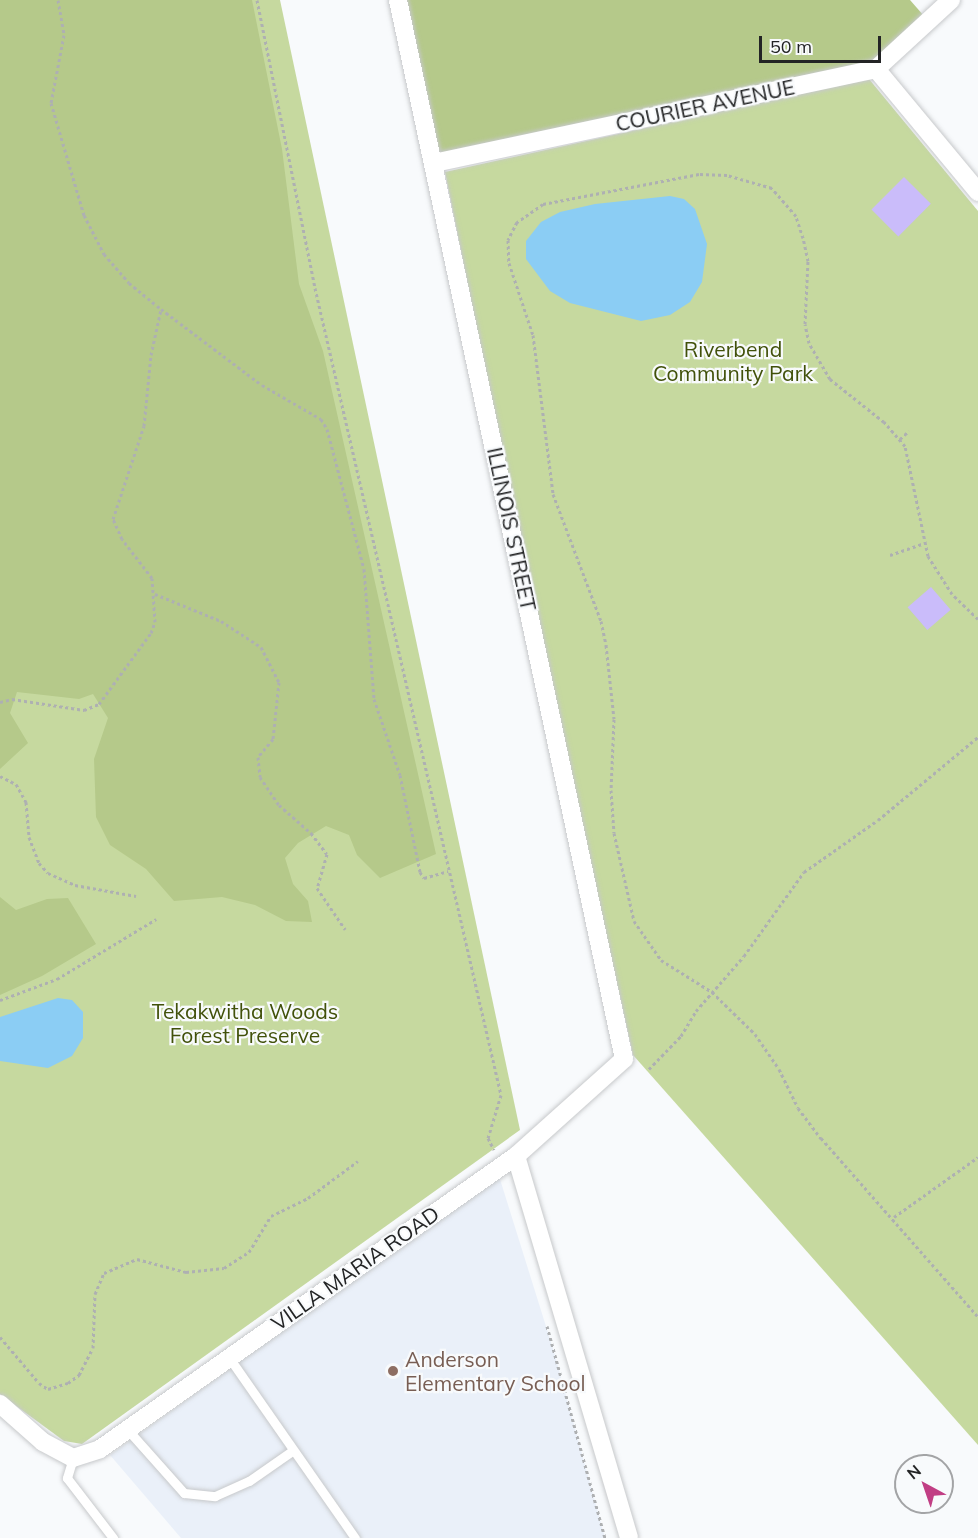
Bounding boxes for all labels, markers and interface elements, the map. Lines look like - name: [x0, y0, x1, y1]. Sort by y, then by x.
- scale bar: [762, 24, 884, 62]
- text: 50 m: [770, 35, 812, 58]
- street label: COURIER AVENUE: [613, 74, 797, 136]
- park label: Riverbend Community Park: [653, 336, 813, 386]
- street label: ILLINOIS STREET: [482, 445, 542, 613]
- park label: Tekakwitha Woods Forest Preserve: [152, 998, 338, 1048]
- street label: VILLA MARIA ROAD: [266, 1201, 444, 1335]
- place label: Anderson Elementary School: [405, 1346, 586, 1396]
- marker: Anderson Elementary School: [386, 1364, 400, 1378]
- north arrow: [894, 1454, 954, 1514]
- text: N: [903, 1460, 925, 1483]

